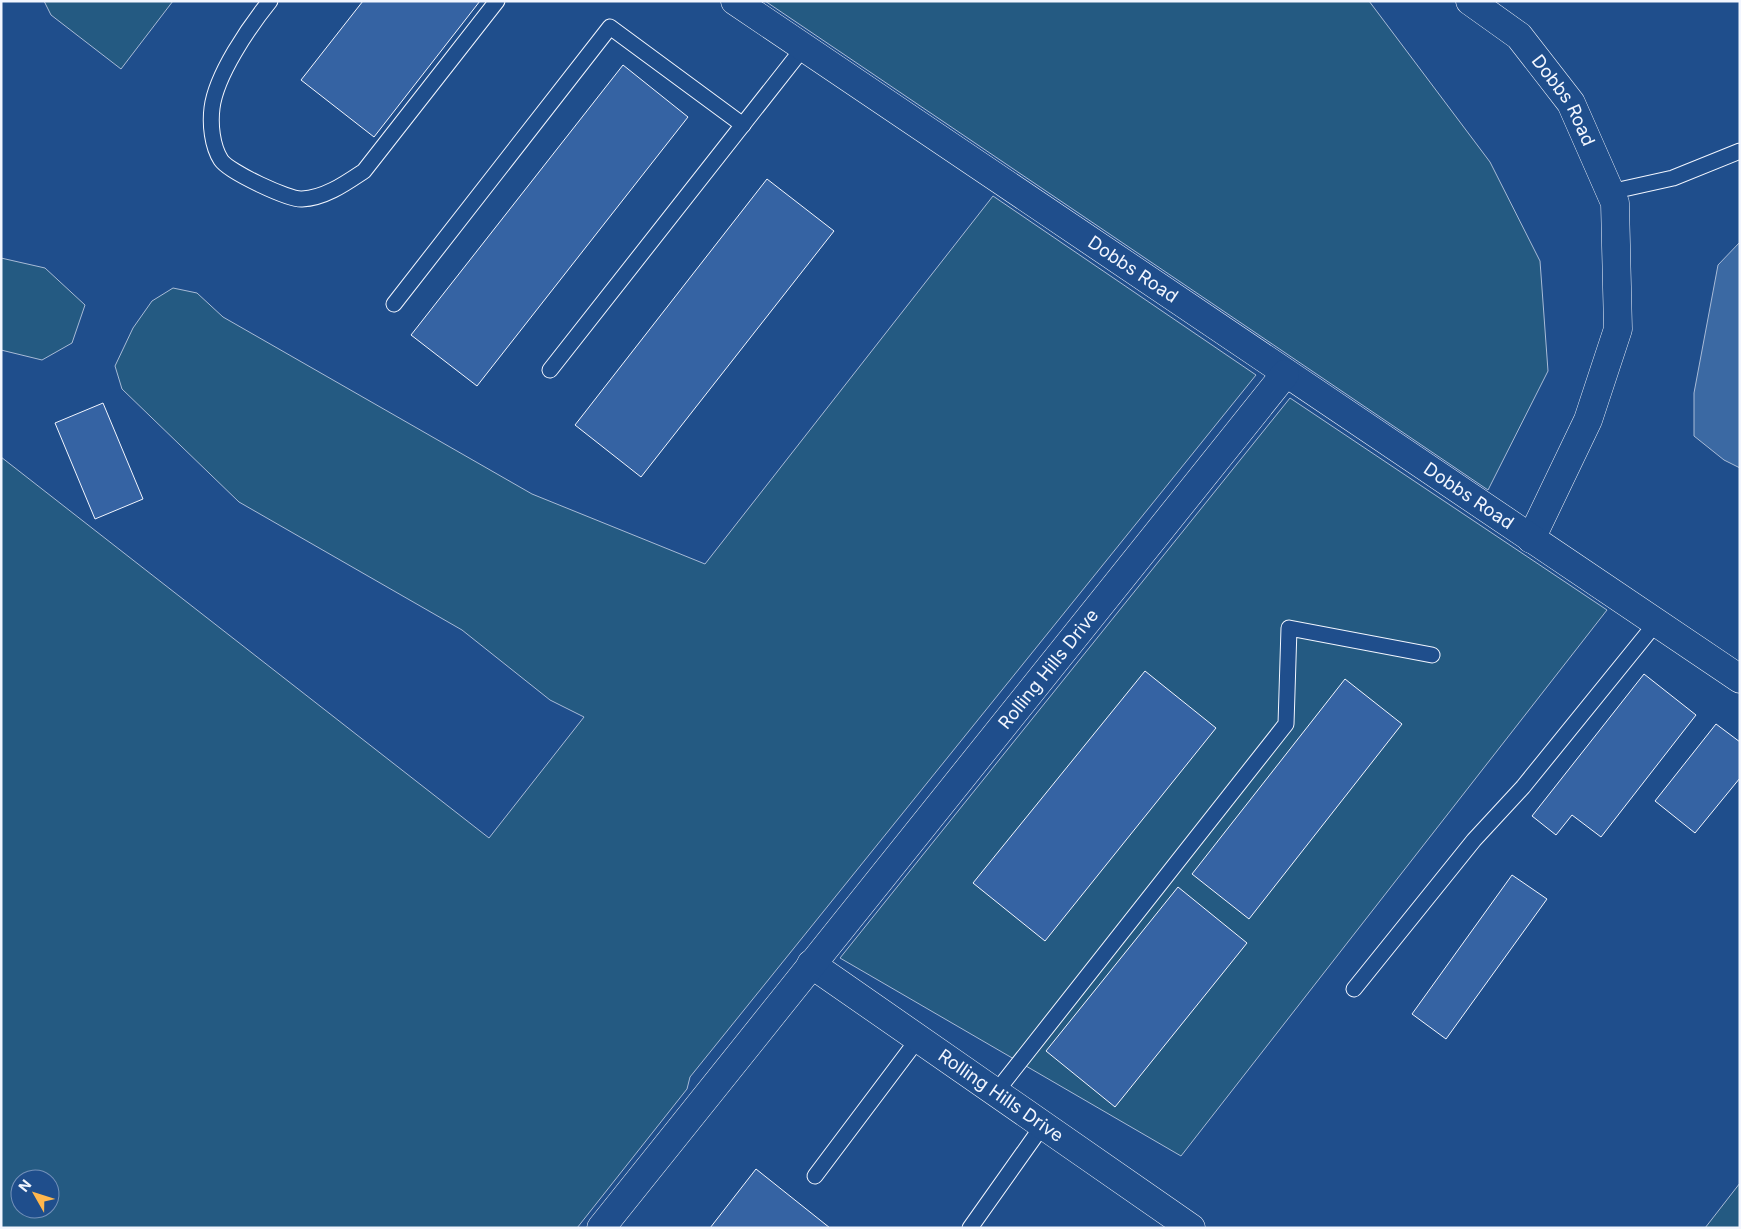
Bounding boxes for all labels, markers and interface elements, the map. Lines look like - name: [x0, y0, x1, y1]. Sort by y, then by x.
- street label: Dobbs Road: [1528, 50, 1600, 149]
- street label: Dobbs Road: [1084, 231, 1182, 307]
- street label: Dobbs Road: [1420, 458, 1518, 533]
- street label: Rolling Hills Drive: [994, 605, 1103, 733]
- street label: Rolling Hills Drive: [934, 1045, 1068, 1146]
- north arrow: [10, 1169, 60, 1219]
- text: N: [15, 1176, 34, 1195]

